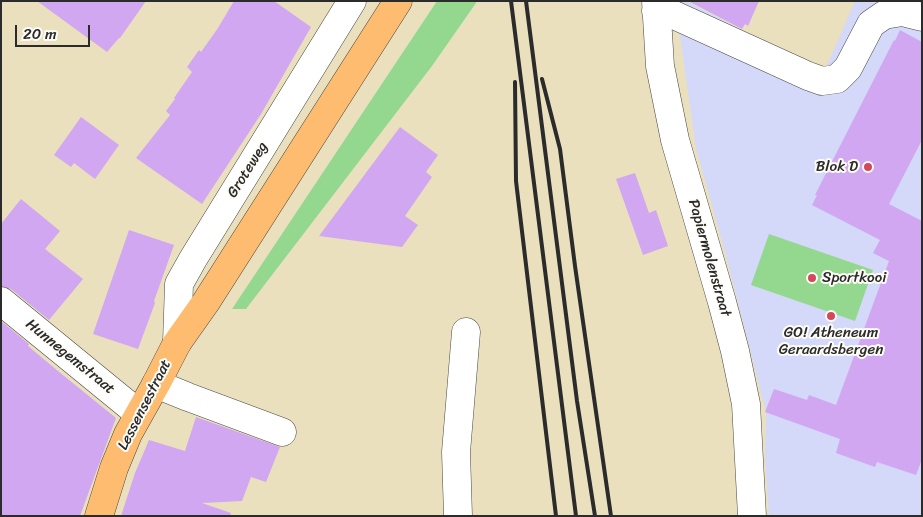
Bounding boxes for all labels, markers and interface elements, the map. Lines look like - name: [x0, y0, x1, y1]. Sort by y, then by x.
- scale bar: [18, 15, 92, 47]
- text: 20 m: [23, 21, 57, 47]
- street label: Groteweg: [224, 139, 272, 201]
- place label: Blok D: [816, 158, 858, 176]
- marker: Blok D: [862, 161, 874, 173]
- street label: Papiermolenstraat: [684, 197, 734, 319]
- place label: Sportkooi: [822, 269, 886, 287]
- marker: Sportkooi: [806, 272, 818, 284]
- marker: GO! Atheneum Geraardsbergen: [825, 310, 837, 322]
- street label: Hunnegemstraat: [22, 316, 118, 398]
- place label: GO! Atheneum Geraardsbergen: [779, 324, 883, 359]
- street label: Lessensestraat: [114, 357, 176, 453]

